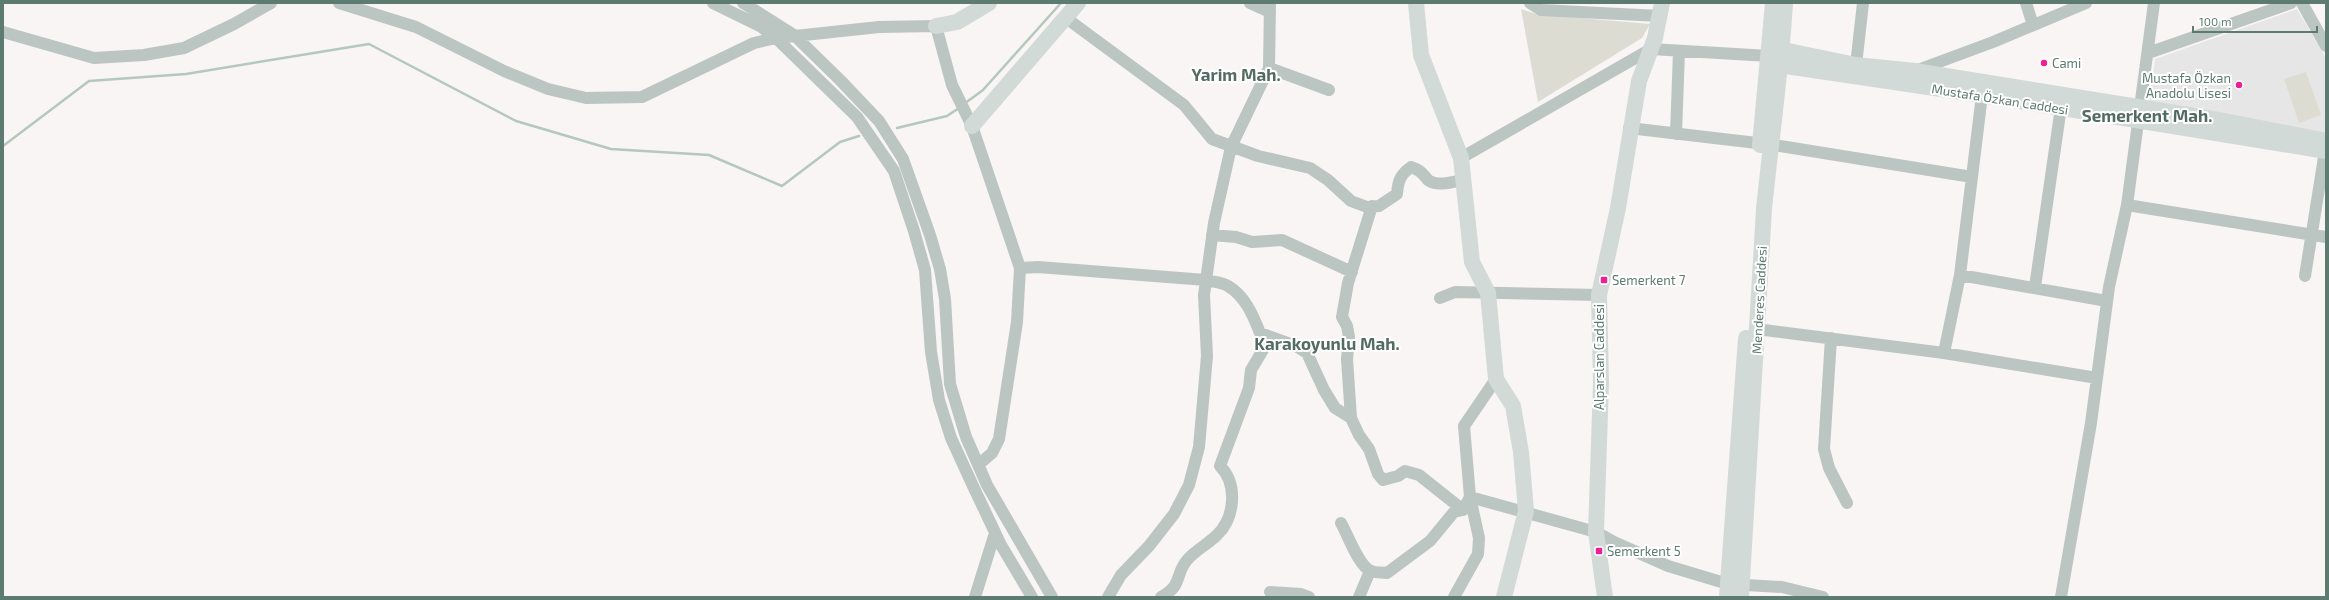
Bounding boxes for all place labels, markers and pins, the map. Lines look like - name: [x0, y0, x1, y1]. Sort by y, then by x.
- place label: Cami: [2052, 55, 2081, 71]
- marker: Cami: [2039, 58, 2049, 68]
- place label: Mustafa Özkan Anadolu Lisesi: [2142, 70, 2231, 101]
- marker: Mustafa Özkan Anadolu Lisesi: [2234, 80, 2244, 90]
- place label: Semerkent 7: [1612, 272, 1686, 288]
- marker: Semerkent 7: [1599, 275, 1609, 285]
- place label: Semerkent 5: [1607, 543, 1681, 559]
- marker: Semerkent 5: [1594, 546, 1604, 556]

